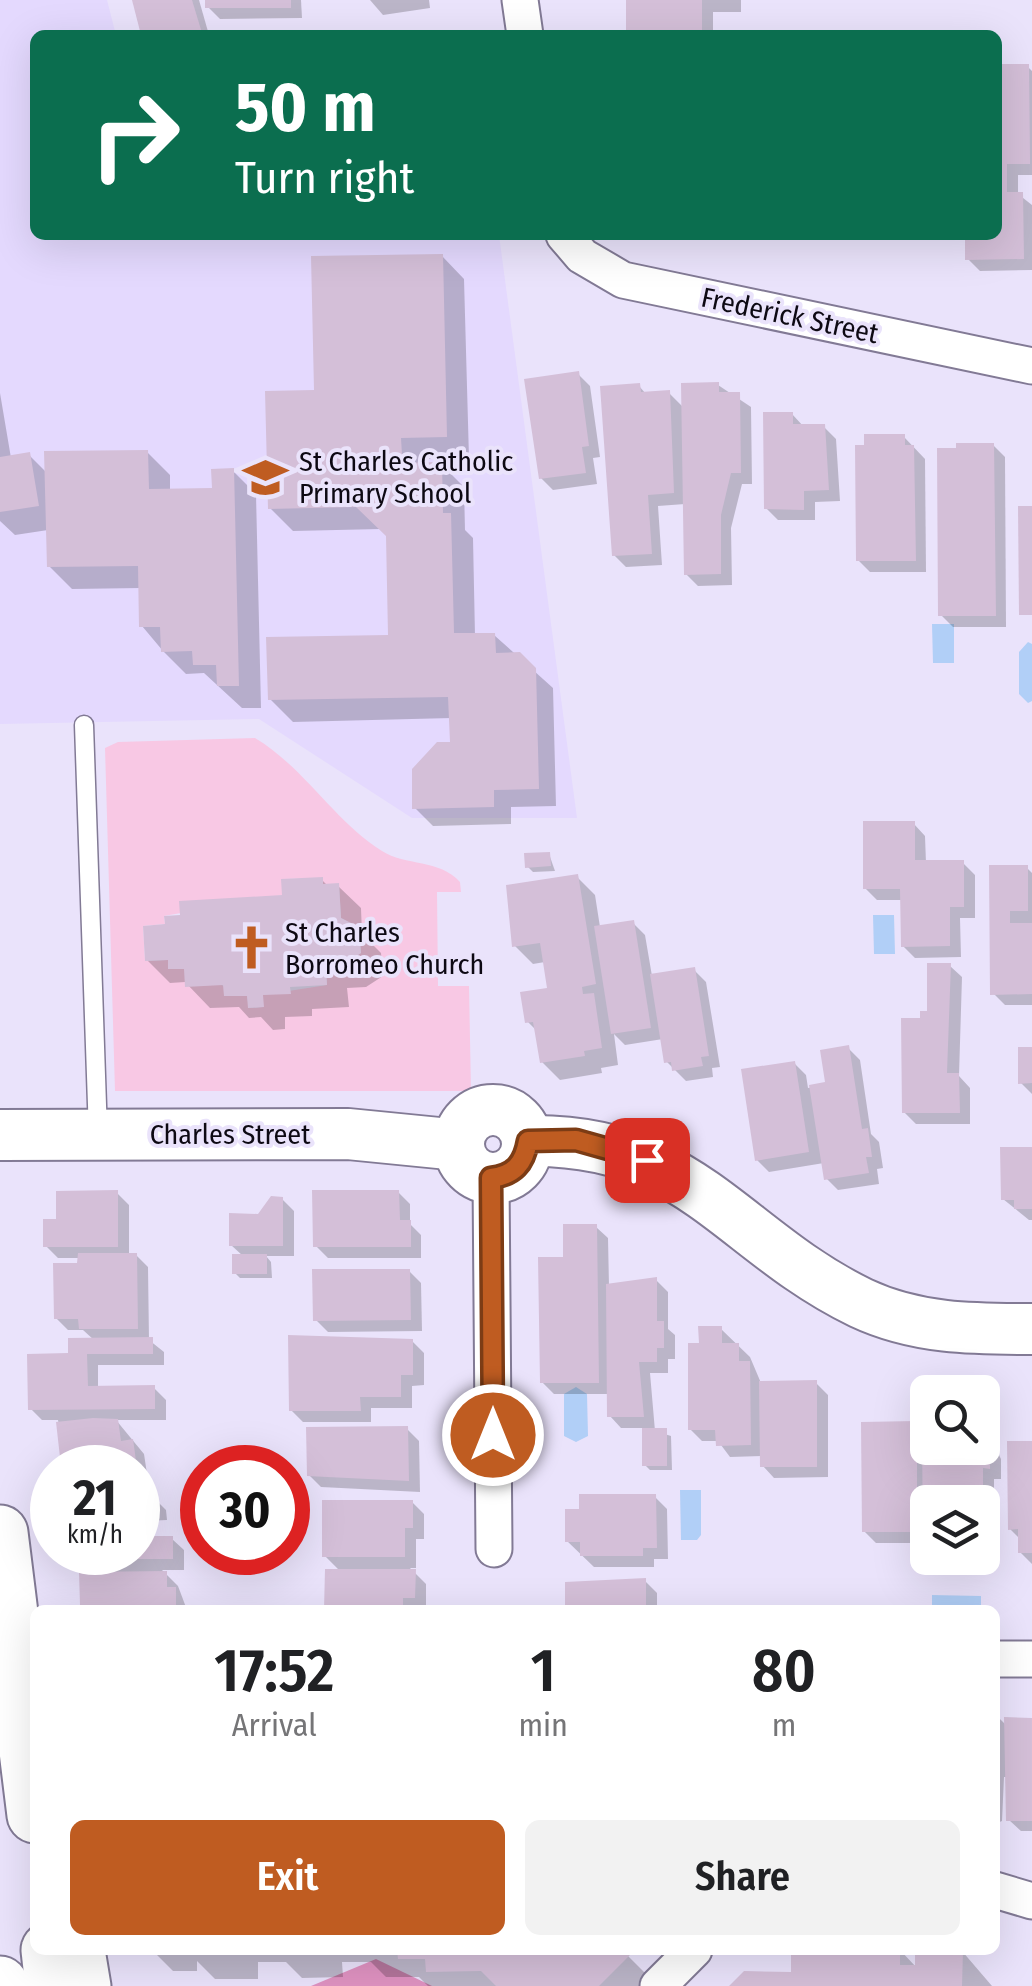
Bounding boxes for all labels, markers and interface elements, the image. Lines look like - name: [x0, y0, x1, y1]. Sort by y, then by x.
- text: 50 m: [235, 66, 376, 150]
- icon: right: [70, 70, 200, 200]
- text: Turn right: [235, 151, 414, 205]
- street label: Frederick Street: [698, 281, 882, 351]
- place label: St Charles Catholic Primary School: [299, 445, 513, 510]
- school or university icon: St Charles Catholic Primary School: [242, 453, 290, 501]
- place label: St Charles Borromeo Church: [285, 916, 484, 981]
- church icon: St Charles Borromeo Church: [228, 924, 276, 972]
- street label: Charles Street: [150, 1118, 311, 1151]
- pin: [605, 1118, 690, 1203]
- icon: arrive: [620, 1133, 675, 1188]
- map controls: [910, 1375, 1000, 1575]
- button: search: [910, 1375, 1000, 1465]
- position arrow: [441, 1383, 545, 1487]
- speed limit sign: 30: [180, 1445, 310, 1575]
- text: 21: [73, 1468, 117, 1528]
- button: layers: [910, 1485, 1000, 1575]
- text: km/h: [67, 1520, 123, 1550]
- text: 17:52: [214, 1635, 334, 1707]
- text: 1: [531, 1635, 556, 1707]
- text: 80: [752, 1635, 816, 1707]
- text: Arrival: [232, 1706, 317, 1744]
- text: min: [518, 1706, 568, 1744]
- text: m: [772, 1706, 796, 1744]
- button: Exit: [70, 1820, 505, 1935]
- button: Share: [525, 1820, 960, 1935]

